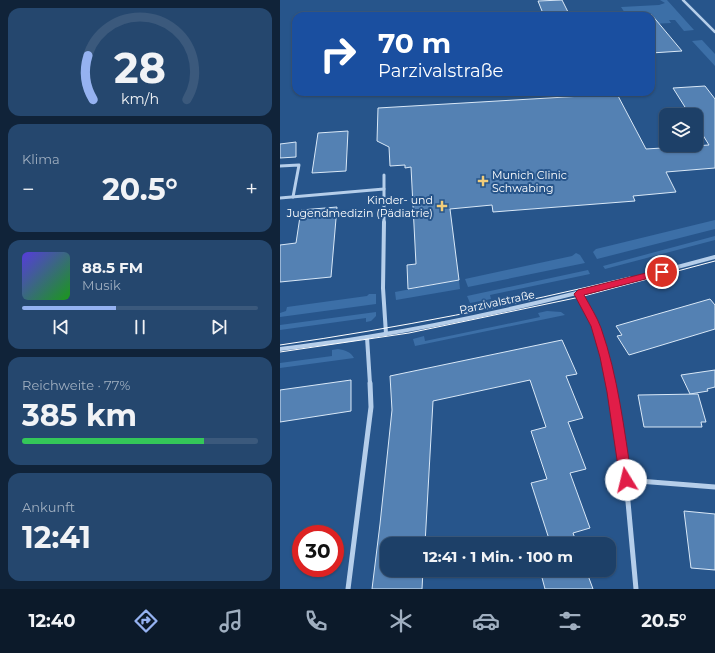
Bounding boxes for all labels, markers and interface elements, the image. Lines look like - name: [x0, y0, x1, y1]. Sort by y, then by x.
- text: 70 m: [378, 26, 451, 60]
- icon: right: [312, 28, 364, 80]
- text: 28: [114, 43, 166, 93]
- text: Parzivalstraße: [378, 60, 504, 82]
- text: km/h: [121, 90, 159, 108]
- map controls: [659, 108, 703, 152]
- button: layers: [659, 108, 703, 152]
- text: Klima: [22, 151, 60, 167]
- place label: Munich Clinic Schwabing: [492, 168, 567, 195]
- text: 20.5°: [102, 171, 178, 208]
- marker: Munich Clinic Schwabing: [477, 175, 489, 187]
- text: −: [22, 176, 35, 203]
- text: +: [245, 176, 258, 203]
- place label: Kinder- und Jugendmedizin (Pädiatrie): [286, 193, 433, 220]
- marker: Kinder- und Jugendmedizin (Pädiatrie): [436, 200, 448, 212]
- pin: [645, 255, 679, 289]
- text: 88.5 FM: [82, 258, 143, 277]
- icon: arrive: [651, 261, 673, 283]
- text: Musik: [82, 277, 121, 293]
- street label: Parzivalstraße: [458, 287, 536, 317]
- icon: previous: [50, 316, 72, 338]
- icon: pause: [129, 316, 151, 338]
- icon: next: [208, 316, 230, 338]
- text: Reichweite · 77%: [22, 377, 130, 393]
- text: 385 km: [22, 397, 137, 434]
- position arrow: [605, 459, 647, 501]
- text: Ankunft: [22, 499, 75, 515]
- text: 12:41: [22, 519, 91, 556]
- speed limit sign: 30: [292, 525, 344, 577]
- text: 12:41 · 1 Min. · 100 m: [423, 547, 573, 566]
- icon: directions: [132, 607, 160, 635]
- icon: music: [217, 607, 245, 635]
- icon: phone: [302, 607, 330, 635]
- icon: climate: [387, 607, 415, 635]
- icon: car: [472, 607, 500, 635]
- icon: filters: [556, 607, 584, 635]
- text: 12:40: [28, 610, 75, 632]
- text: 20.5°: [641, 610, 687, 632]

